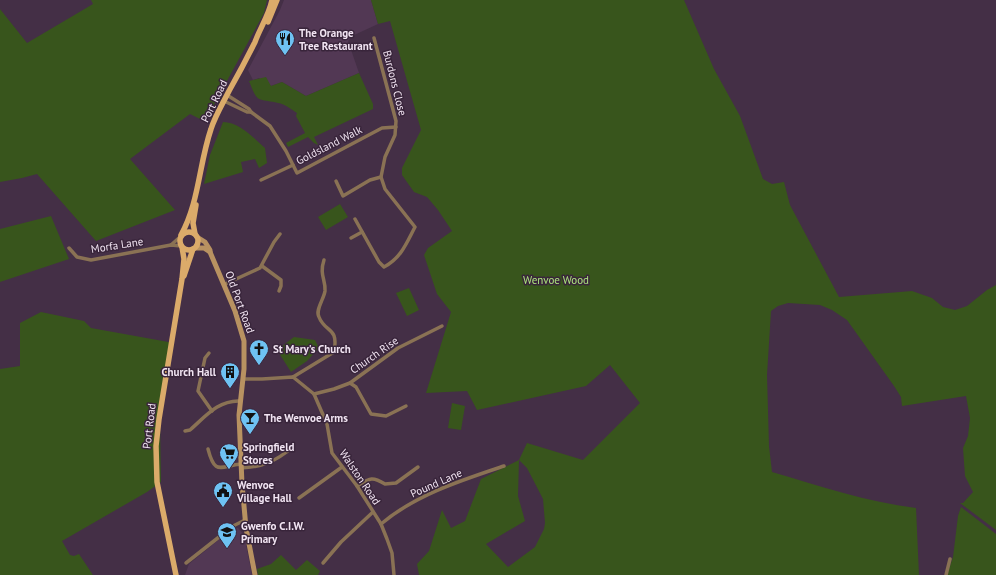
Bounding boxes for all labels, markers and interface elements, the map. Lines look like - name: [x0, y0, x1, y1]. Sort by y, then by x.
- place label: The Orange Tree Restaurant: [299, 26, 373, 53]
- restaurant icon: The Orange Tree Restaurant: [274, 28, 296, 56]
- street label: Burdons Close: [380, 49, 410, 118]
- street label: Port Road: [198, 77, 230, 125]
- street label: Goldsland Walk: [294, 122, 365, 168]
- street label: Morfa Lane: [90, 234, 145, 256]
- street label: Old Port Road: [222, 269, 258, 335]
- park label: Wenvoe Wood: [523, 273, 589, 287]
- street label: Church Rise: [347, 333, 401, 377]
- church icon: St Mary's Church: [248, 338, 270, 366]
- place label: St Mary's Church: [273, 342, 351, 356]
- building icon: Church Hall: [219, 361, 241, 389]
- place label: Church Hall: [161, 365, 217, 379]
- street label: Port Road: [139, 402, 159, 450]
- bar icon: The Wenvoe Arms: [239, 407, 261, 435]
- place label: The Wenvoe Arms: [264, 411, 348, 425]
- place label: Springfield Stores: [243, 440, 294, 467]
- supermarket icon: Springfield Stores: [218, 442, 240, 470]
- street label: Walston Road: [336, 447, 384, 507]
- street label: Pound Lane: [408, 465, 464, 501]
- place label: Wenvoe Village Hall: [236, 478, 293, 505]
- public building icon: Wenvoe Village Hall: [212, 480, 234, 508]
- place label: Gwenfo C.I.W. Primary: [241, 519, 305, 546]
- school or university icon: Gwenfo C.I.W. Primary: [216, 521, 238, 549]

